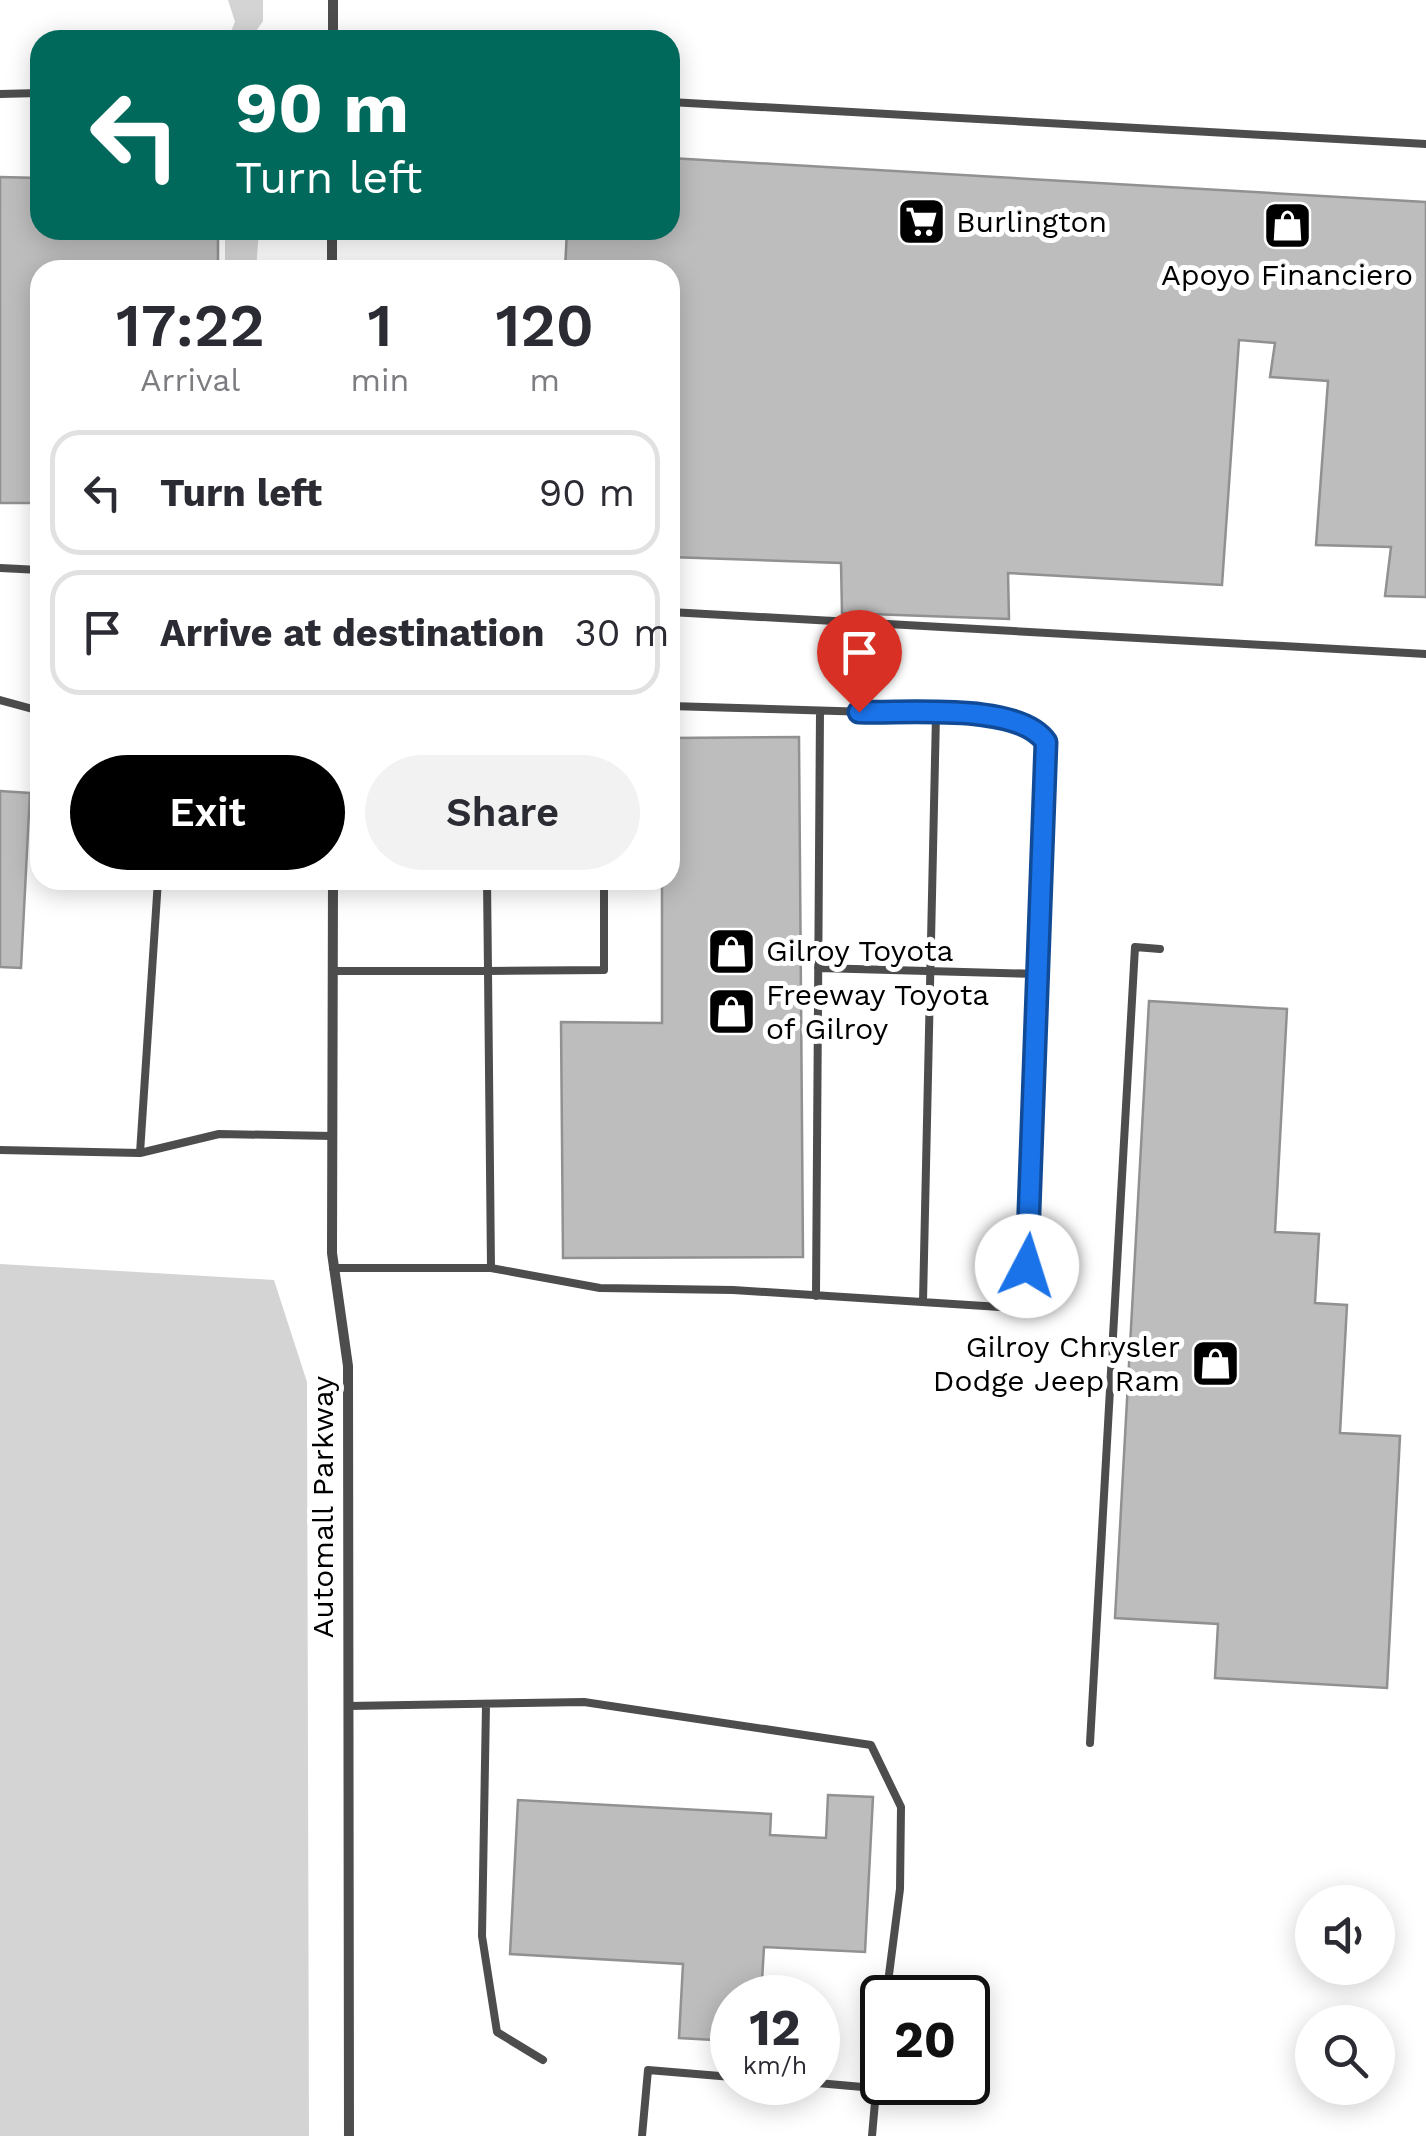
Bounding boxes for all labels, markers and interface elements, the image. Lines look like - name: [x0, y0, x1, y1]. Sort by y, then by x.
- text: 90 m: [235, 67, 409, 149]
- icon: left: [70, 70, 200, 200]
- text: Turn left: [235, 151, 422, 204]
- supermarket icon: Burlington: [895, 196, 947, 248]
- shop icon: Apoyo Financiero: [1261, 200, 1313, 252]
- place label: Burlington: [956, 204, 1107, 239]
- place label: Apoyo Financiero: [1161, 257, 1413, 292]
- text: 17:22: [116, 290, 265, 361]
- text: 1: [368, 290, 392, 361]
- text: 120: [495, 290, 594, 361]
- text: Arrival: [140, 361, 240, 399]
- text: min: [351, 361, 409, 399]
- text: m: [529, 361, 560, 399]
- icon: left: [75, 465, 130, 520]
- text: Turn left: [160, 471, 322, 515]
- text: 90 m: [539, 471, 635, 515]
- icon: arrive: [75, 605, 130, 660]
- pin: [817, 610, 902, 713]
- text: Arrive at destination: [160, 611, 545, 655]
- text: 30 m: [575, 611, 670, 655]
- icon: arrive: [832, 625, 887, 680]
- button: Exit: [70, 755, 345, 870]
- button: Share: [365, 755, 640, 870]
- shop icon: Gilroy Toyota: [705, 925, 757, 977]
- place label: Gilroy Toyota: [766, 933, 953, 968]
- place label: Freeway Toyota of Gilroy: [766, 977, 989, 1046]
- shop icon: Freeway Toyota of Gilroy: [705, 986, 757, 1038]
- position arrow: [975, 1214, 1079, 1318]
- place label: Gilroy Chrysler Dodge Jeep Ram: [933, 1329, 1180, 1398]
- shop icon: Gilroy Chrysler Dodge Jeep Ram: [1189, 1338, 1241, 1390]
- street label: Automall Parkway: [305, 1375, 340, 1638]
- map controls: [1295, 1885, 1395, 2105]
- button: sound: [1295, 1885, 1395, 1985]
- speed limit sign: 20: [860, 1975, 990, 2105]
- text: 12: [749, 1998, 801, 2057]
- button: search: [1295, 2005, 1395, 2105]
- text: km/h: [743, 2051, 807, 2080]

